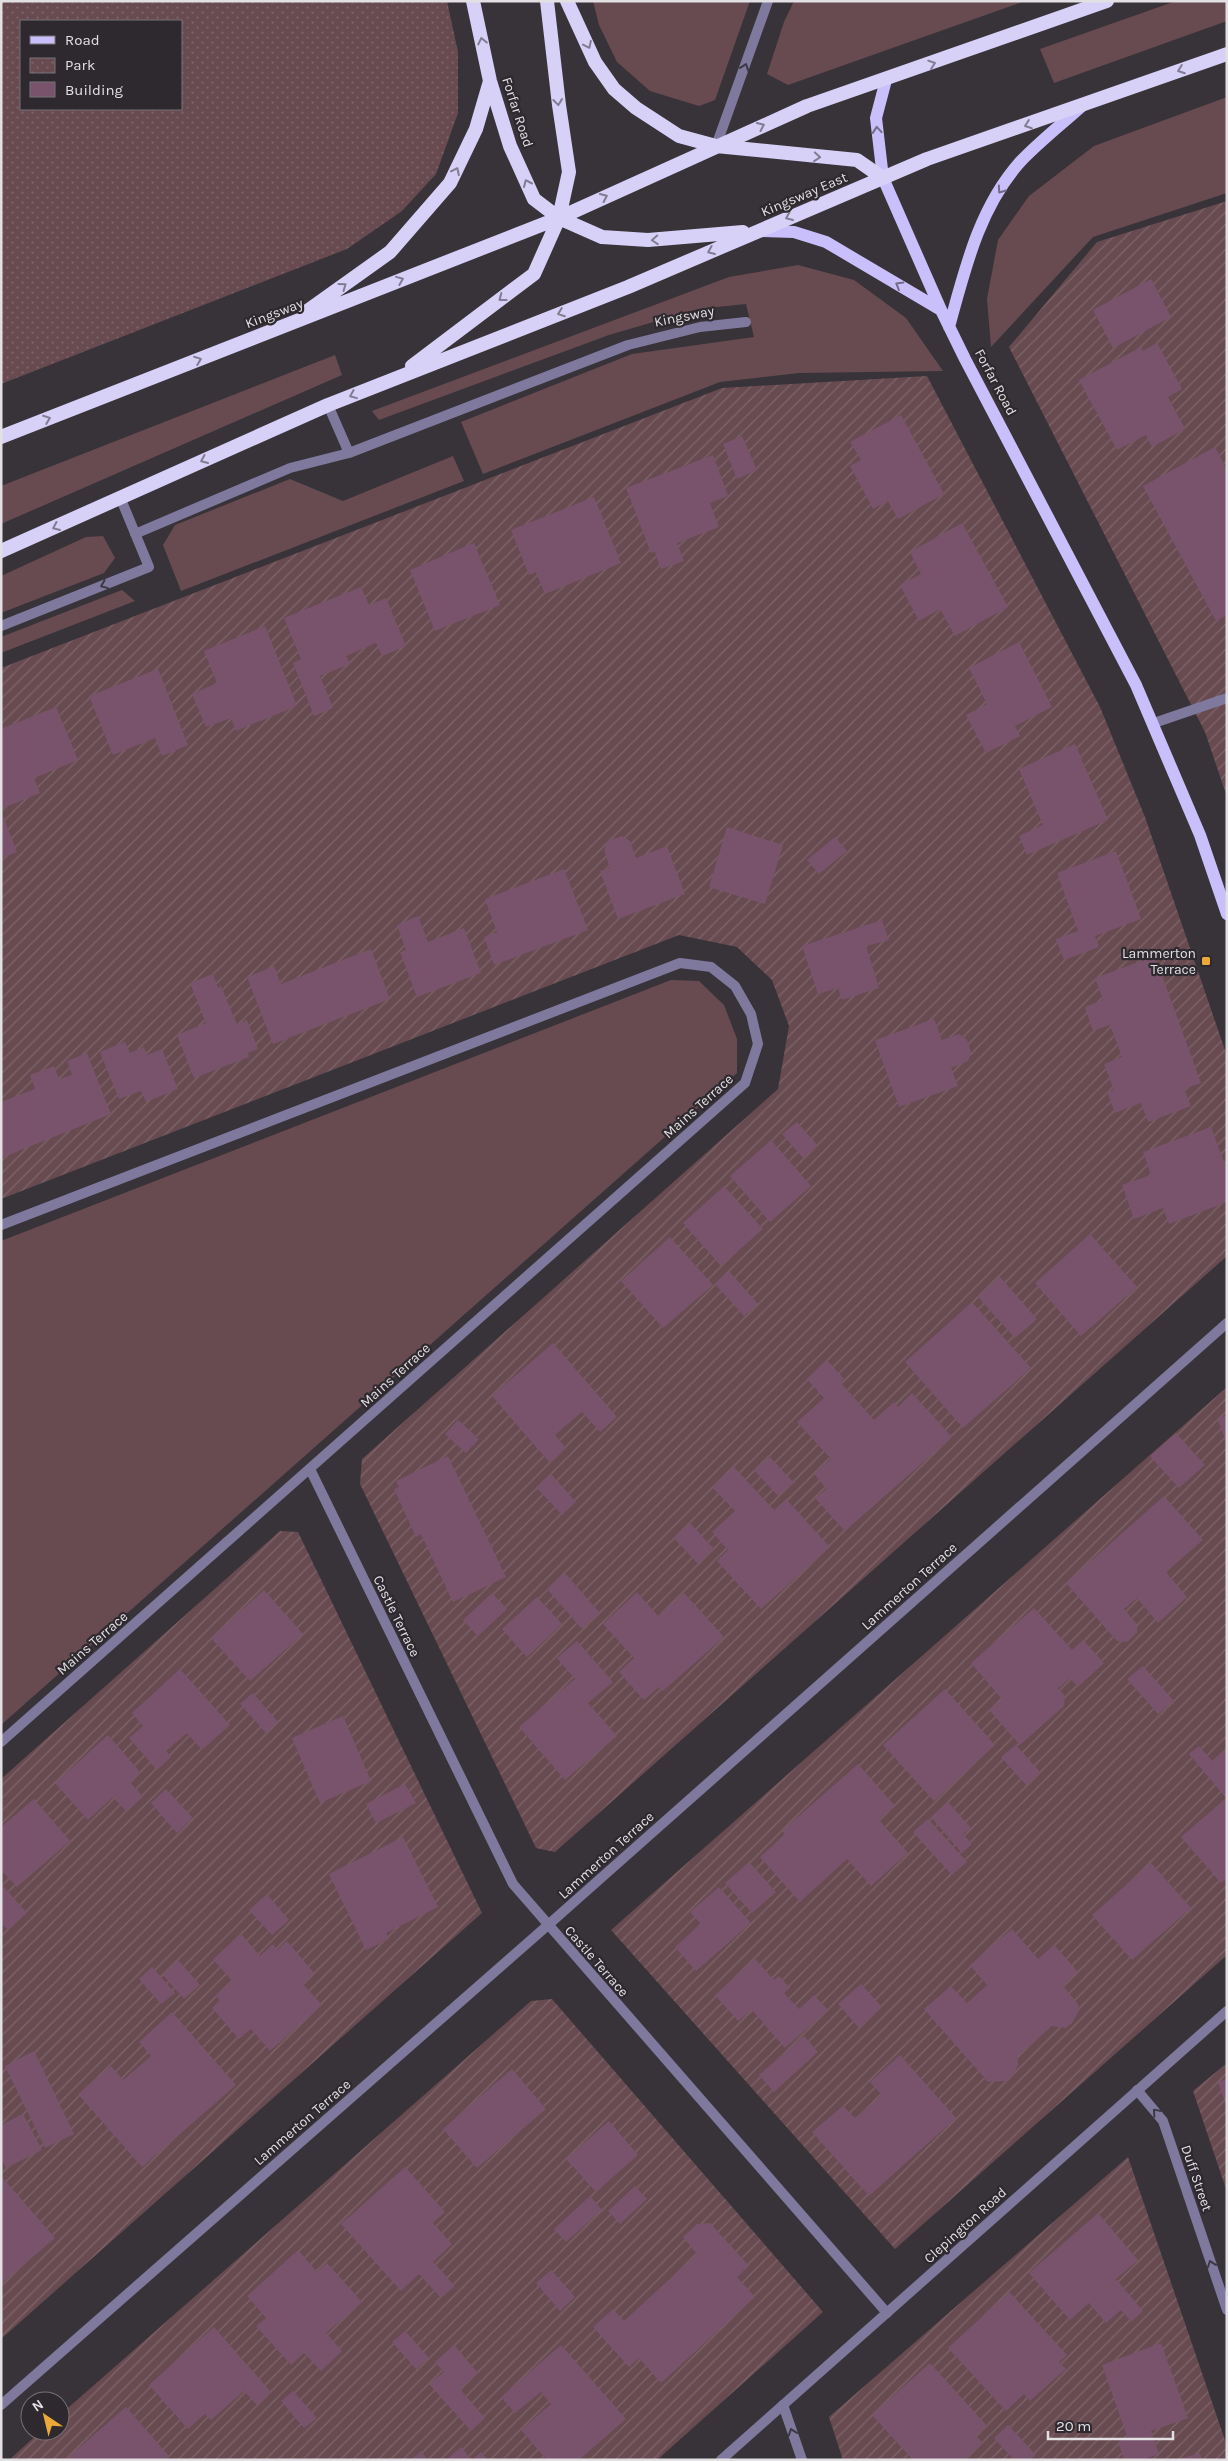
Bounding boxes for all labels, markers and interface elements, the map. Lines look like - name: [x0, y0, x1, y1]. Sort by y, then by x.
- legend: [20, 20, 182, 110]
- text: Road: [65, 31, 100, 49]
- one-way arrow: [477, 37, 487, 46]
- one-way arrow: [581, 40, 591, 49]
- text: Park: [65, 56, 95, 74]
- one-way arrow: [928, 60, 936, 70]
- one-way arrow: [739, 63, 749, 72]
- one-way arrow: [1177, 64, 1186, 74]
- street label: Forfar Road: [498, 75, 537, 149]
- text: Building: [65, 81, 123, 99]
- one-way arrow: [552, 98, 563, 106]
- one-way arrow: [1024, 119, 1033, 129]
- one-way arrow: [756, 122, 765, 133]
- one-way arrow: [872, 125, 883, 133]
- one-way arrow: [813, 151, 821, 162]
- one-way arrow: [450, 167, 460, 176]
- street label: Kingsway East: [758, 169, 850, 220]
- one-way arrow: [522, 179, 533, 188]
- one-way arrow: [998, 184, 1007, 194]
- one-way arrow: [599, 193, 608, 204]
- one-way arrow: [786, 212, 794, 222]
- one-way arrow: [651, 234, 659, 245]
- one-way arrow: [707, 244, 716, 255]
- one-way arrow: [395, 276, 404, 287]
- one-way arrow: [896, 282, 905, 292]
- one-way arrow: [337, 283, 347, 292]
- one-way arrow: [499, 292, 508, 300]
- street label: Kingsway: [243, 294, 306, 332]
- street label: Kingsway: [653, 302, 716, 331]
- one-way arrow: [557, 307, 566, 317]
- street label: Forfar Road: [971, 346, 1020, 418]
- one-way arrow: [193, 356, 202, 366]
- one-way arrow: [349, 389, 358, 399]
- one-way arrow: [42, 415, 50, 425]
- one-way arrow: [200, 454, 209, 465]
- one-way arrow: [52, 520, 61, 531]
- one-way arrow: [100, 579, 108, 589]
- place label: Lammerton Terrace: [1122, 945, 1196, 978]
- marker: Lammerton Terrace: [1200, 955, 1212, 967]
- street label: Mains Terrace: [660, 1071, 737, 1142]
- street label: Mains Terrace: [357, 1340, 434, 1411]
- street label: Lammerton Terrace: [858, 1539, 961, 1634]
- street label: Castle Terrace: [369, 1573, 424, 1660]
- street label: Mains Terrace: [53, 1608, 131, 1679]
- street label: Lammerton Terrace: [555, 1808, 658, 1903]
- street label: Castle Terrace: [561, 1922, 632, 2000]
- street label: Lammerton Terrace: [250, 2076, 354, 2169]
- one-way arrow: [1153, 2109, 1161, 2118]
- street label: Duff Street: [1177, 2143, 1216, 2214]
- street label: Clepington Road: [921, 2184, 1010, 2267]
- one-way arrow: [1207, 2260, 1217, 2268]
- north arrow: [20, 2391, 70, 2441]
- text: N: [29, 2396, 47, 2416]
- scale bar: [1048, 2408, 1173, 2440]
- text: 20 m: [1056, 2417, 1091, 2435]
- one-way arrow: [788, 2429, 798, 2437]

